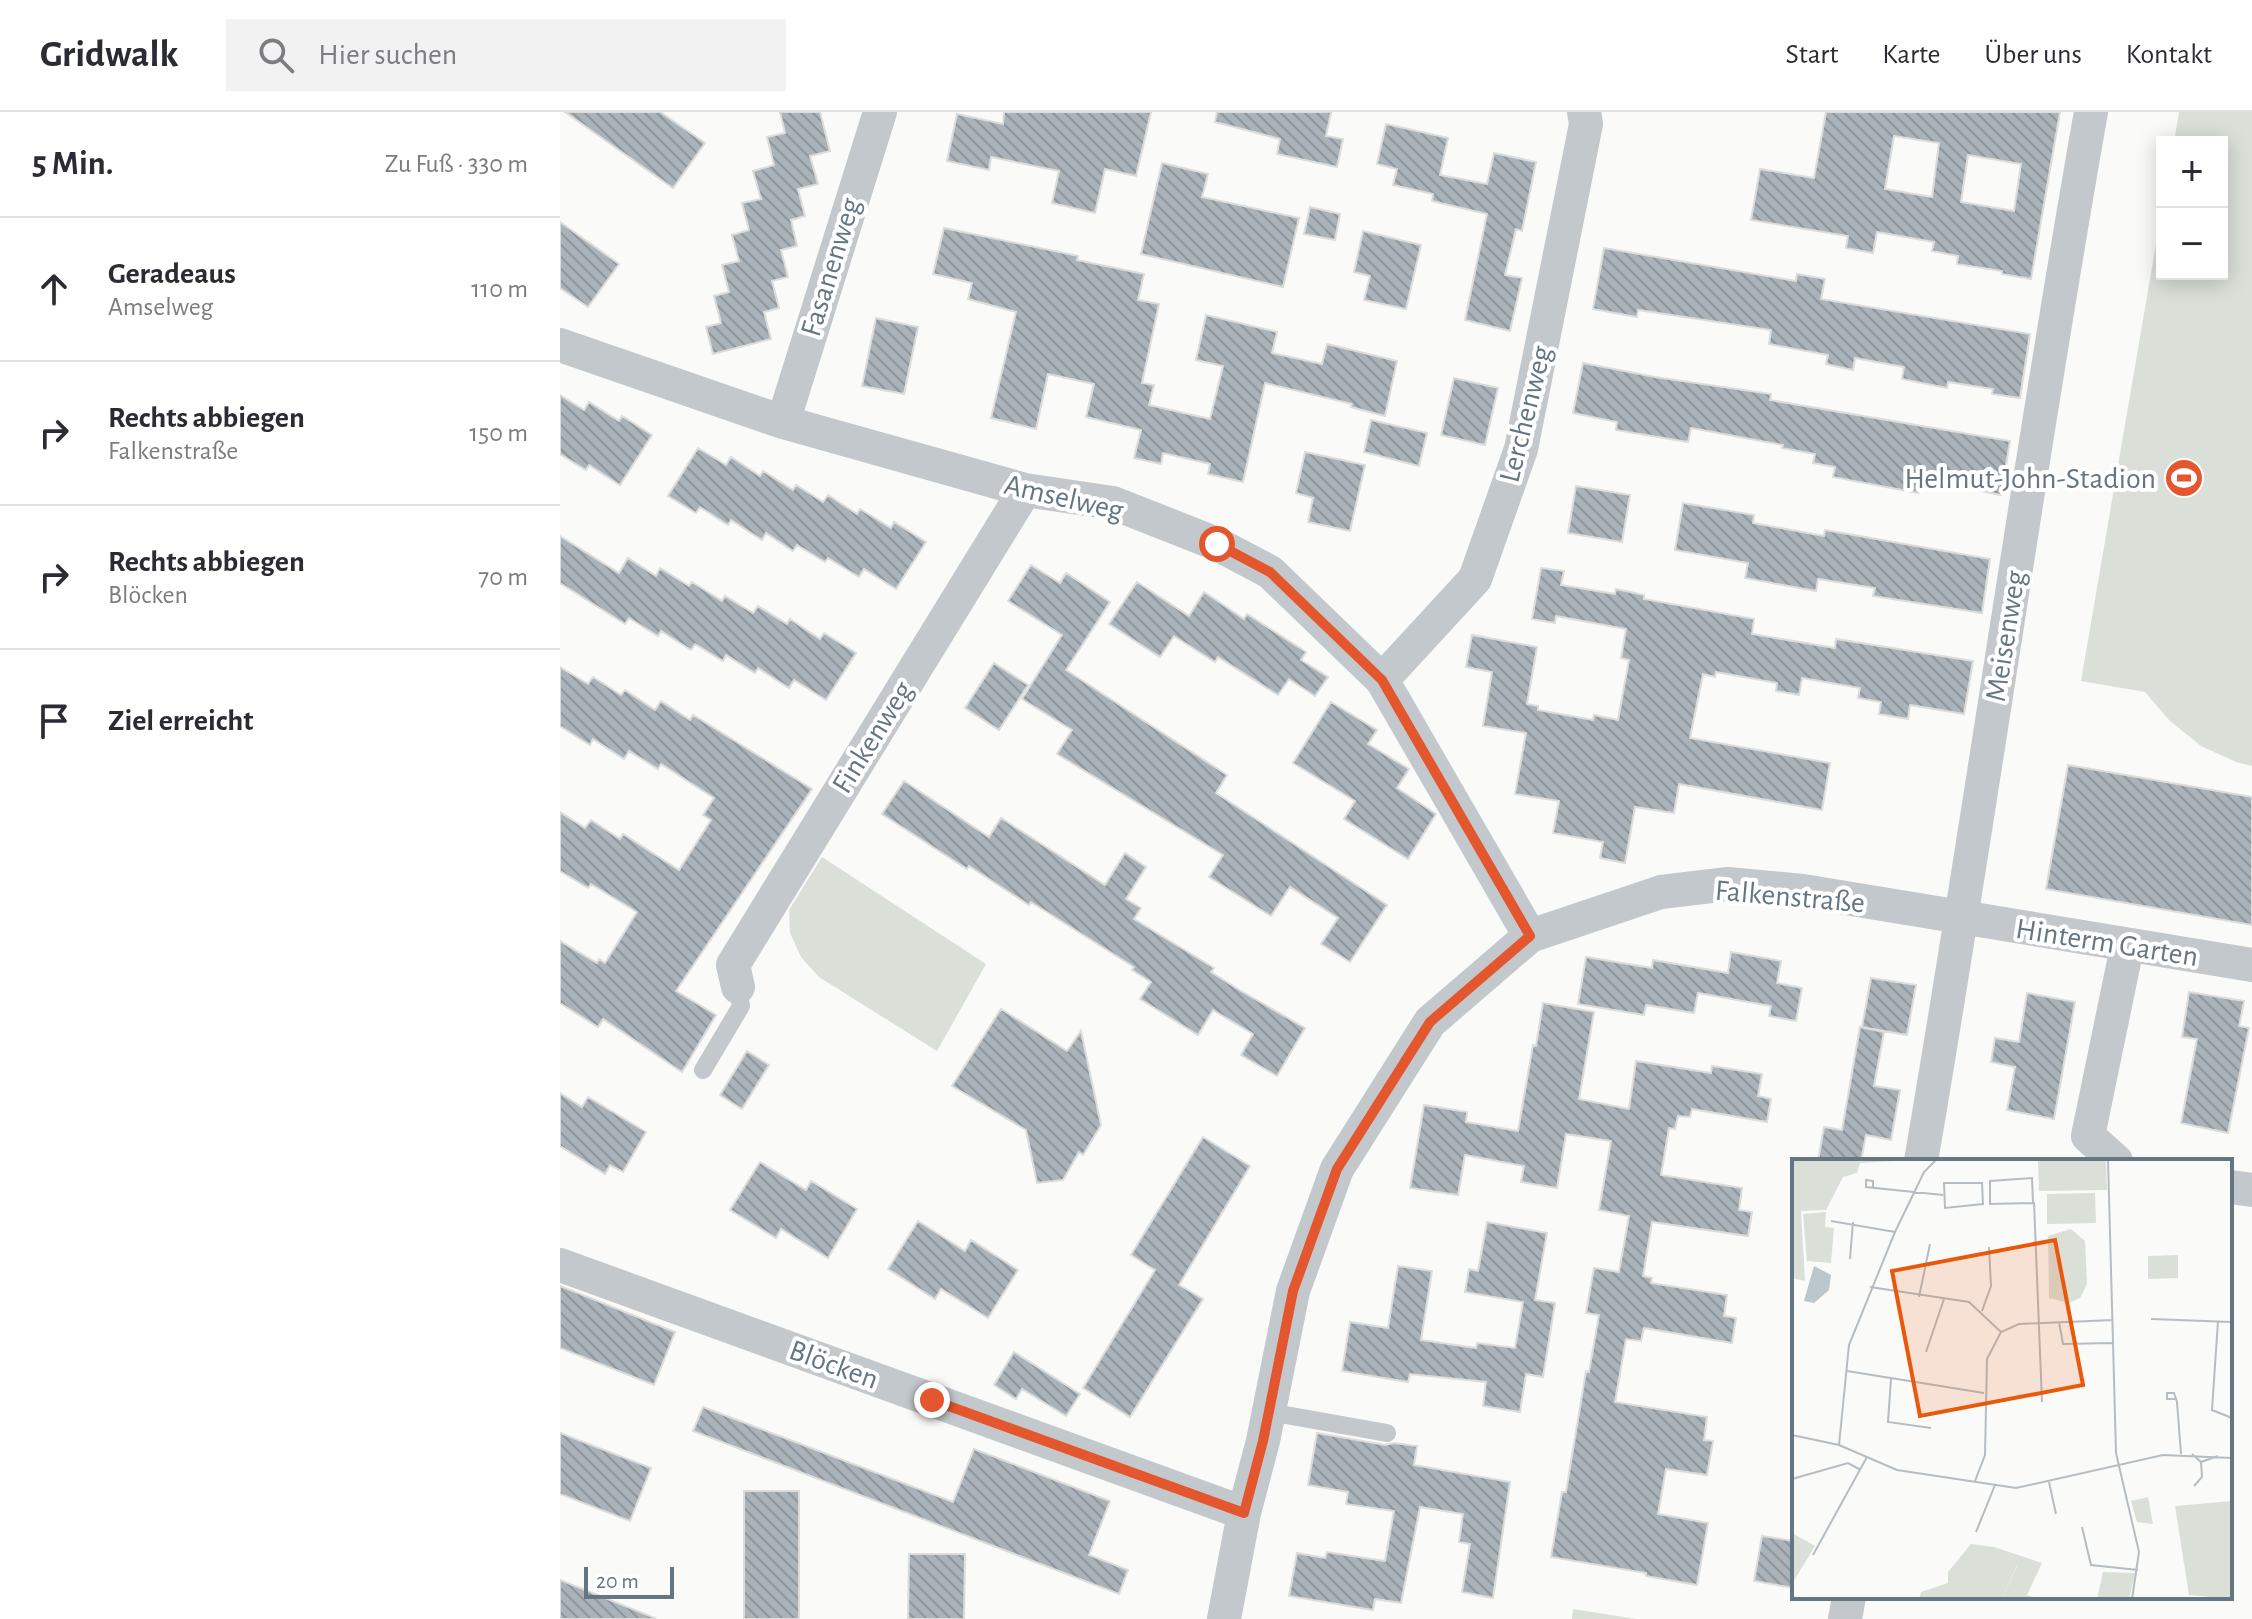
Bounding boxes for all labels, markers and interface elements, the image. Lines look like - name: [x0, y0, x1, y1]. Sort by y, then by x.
- search box: [226, 19, 786, 91]
- icon: search: [254, 33, 298, 77]
- text: Gridwalk: [40, 36, 178, 74]
- text: Hier suchen: [318, 40, 457, 70]
- text: Start: [1786, 41, 1838, 69]
- text: Karte: [1882, 41, 1941, 69]
- text: Über uns: [1985, 41, 2082, 69]
- text: Kontakt: [2126, 41, 2212, 69]
- map controls: [2156, 136, 2228, 280]
- button: +: [2156, 136, 2228, 208]
- text: 5 Min.: [32, 147, 114, 181]
- text: Zu Fuß · 330 m: [385, 151, 528, 177]
- street label: Fasanenweg: [796, 194, 866, 340]
- button: −: [2156, 208, 2228, 280]
- text: Geradeaus: [108, 259, 236, 289]
- icon: ahead: [32, 267, 76, 311]
- text: 110 m: [471, 276, 528, 302]
- text: Amselweg: [108, 294, 213, 320]
- street label: Lerchenweg: [1495, 343, 1557, 485]
- text: Rechts abbiegen: [108, 403, 305, 433]
- icon: right: [32, 411, 76, 455]
- text: 150 m: [469, 420, 528, 446]
- text: Falkenstraße: [108, 438, 238, 464]
- sports icon: Helmut-John-Stadion: [2163, 457, 2205, 499]
- place label: Helmut-John-Stadion: [1904, 464, 2156, 494]
- street label: Amselweg: [1001, 470, 1127, 526]
- route start: [1199, 526, 1235, 562]
- text: Rechts abbiegen: [108, 547, 305, 577]
- icon: right: [32, 555, 76, 599]
- text: 70 m: [478, 564, 528, 590]
- street label: Meisenweg: [1981, 568, 2031, 704]
- text: Blöcken: [108, 582, 188, 608]
- street label: Finkenweg: [827, 676, 919, 799]
- icon: arrive: [32, 699, 76, 743]
- text: Ziel erreicht: [108, 706, 253, 736]
- street label: Falkenstraße: [1714, 876, 1866, 918]
- street label: Hinterm Garten: [2013, 914, 2200, 972]
- inset map: [1792, 1159, 2232, 1599]
- street label: Blöcken: [785, 1335, 882, 1395]
- route end: [914, 1382, 950, 1418]
- scale bar: [584, 1563, 674, 1599]
- text: 20 m: [596, 1570, 639, 1592]

